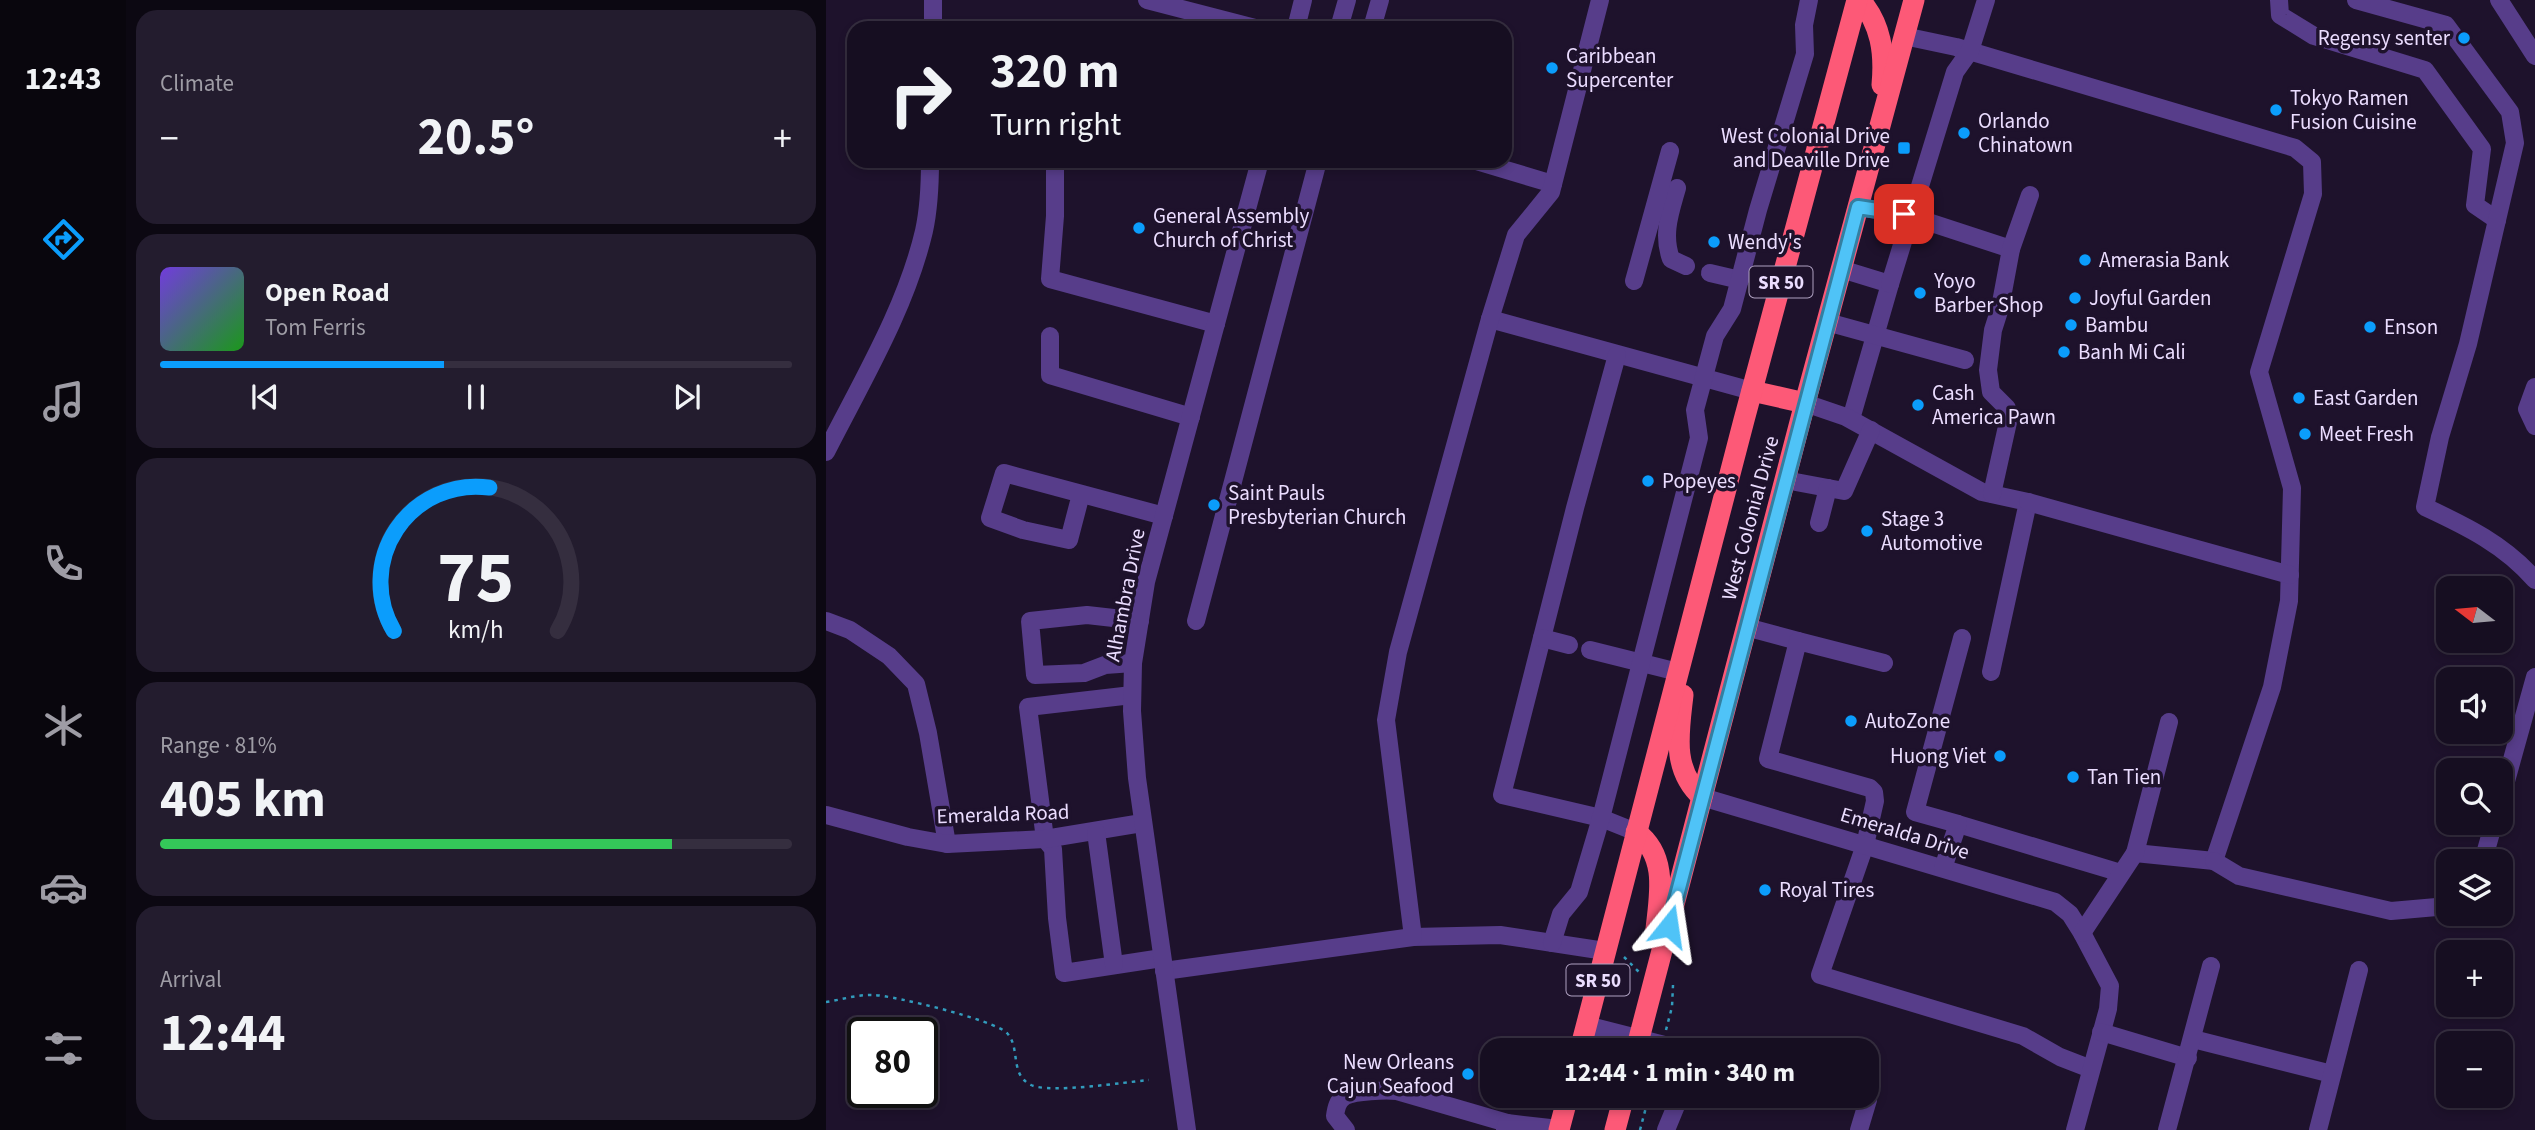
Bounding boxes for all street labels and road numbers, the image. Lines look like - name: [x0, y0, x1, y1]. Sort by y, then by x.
- road number: SR 50: [1749, 266, 1812, 298]
- street label: West Colonial Drive: [1714, 432, 1786, 604]
- street label: Alhambra Drive: [1097, 526, 1153, 664]
- street label: Emeralda Road: [936, 797, 1070, 831]
- street label: Emeralda Drive: [1837, 799, 1973, 867]
- road number: SR 50: [1566, 964, 1630, 996]

